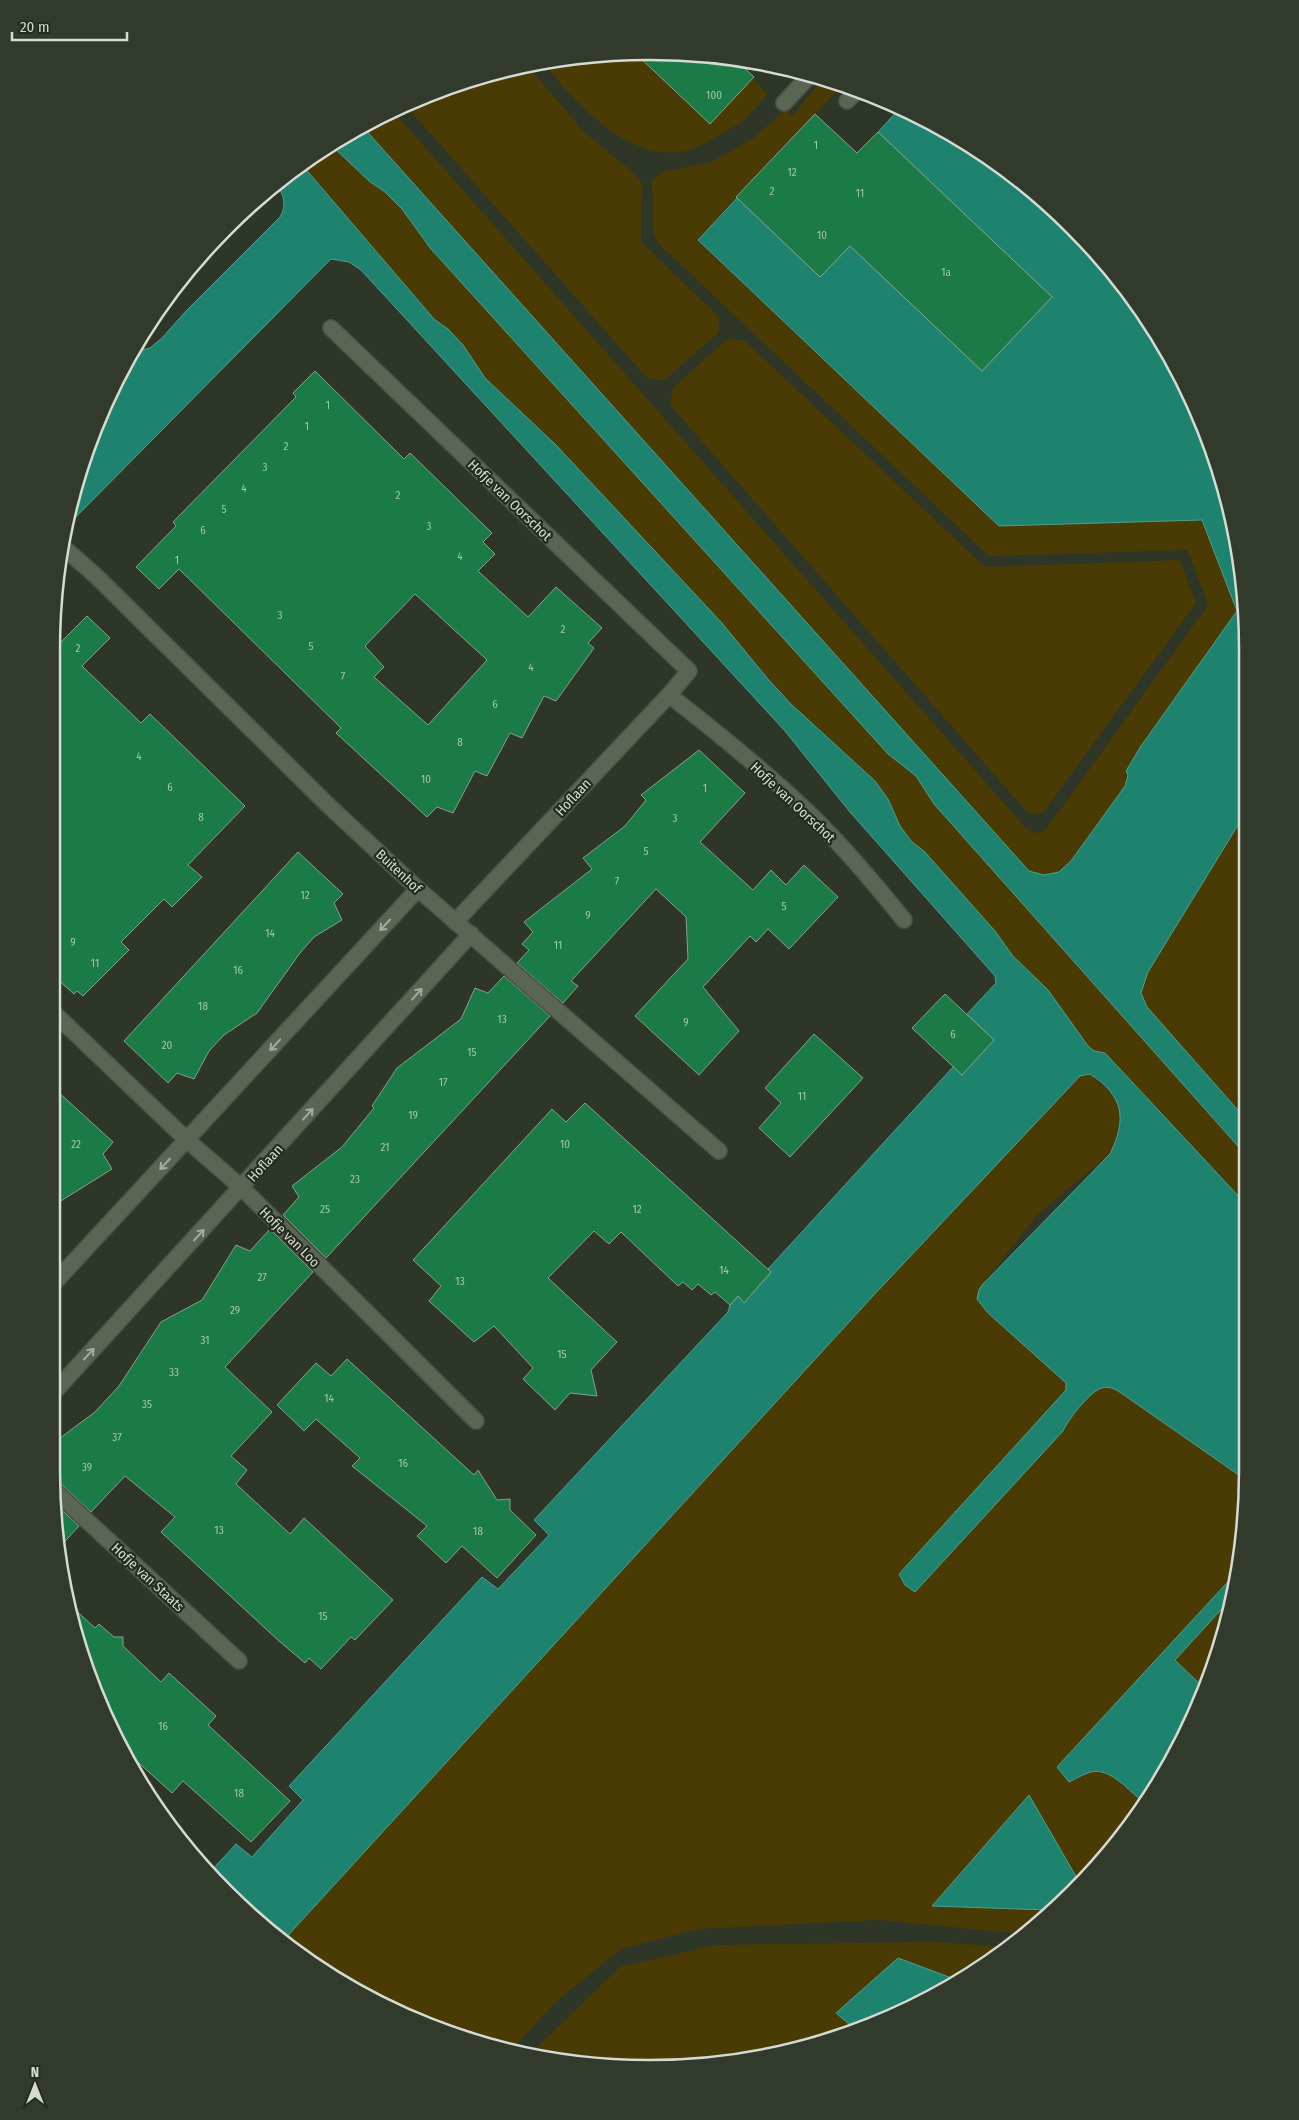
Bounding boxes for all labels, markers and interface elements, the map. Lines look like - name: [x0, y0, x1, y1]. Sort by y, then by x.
- scale bar: [12, 10, 128, 42]
- text: 20 m: [20, 18, 50, 36]
- house number: 100: [706, 89, 722, 102]
- house number: 1: [814, 139, 818, 152]
- house number: 12: [787, 166, 797, 179]
- house number: 2: [770, 185, 775, 198]
- house number: 11: [856, 187, 864, 200]
- house number: 10: [817, 229, 827, 242]
- house number: 1a: [941, 266, 951, 279]
- house number: 1: [326, 399, 330, 412]
- house number: 1: [305, 420, 309, 433]
- house number: 2: [284, 440, 289, 453]
- street label: Hofje van Oorschot: [464, 456, 555, 545]
- house number: 3: [263, 461, 268, 474]
- house number: 4: [241, 482, 247, 495]
- house number: 2: [396, 489, 401, 502]
- house number: 5: [221, 503, 227, 516]
- house number: 3: [427, 520, 432, 533]
- house number: 6: [200, 524, 206, 537]
- house number: 4: [457, 550, 463, 563]
- house number: 1: [175, 554, 179, 567]
- house number: 3: [278, 609, 283, 622]
- house number: 2: [561, 623, 566, 636]
- house number: 5: [308, 640, 314, 653]
- house number: 2: [76, 642, 81, 655]
- house number: 4: [528, 661, 534, 674]
- house number: 7: [341, 670, 346, 683]
- house number: 6: [492, 698, 498, 711]
- house number: 8: [457, 736, 463, 749]
- house number: 4: [136, 750, 142, 763]
- street label: Hofje van Oorschot: [747, 759, 839, 846]
- house number: 10: [421, 773, 431, 786]
- street label: Hoflaan: [552, 775, 595, 819]
- house number: 6: [167, 781, 173, 794]
- house number: 1: [703, 782, 707, 795]
- house number: 8: [198, 811, 204, 824]
- house number: 3: [673, 812, 678, 825]
- house number: 5: [643, 845, 649, 858]
- street label: Buitenhof: [372, 846, 426, 898]
- house number: 7: [615, 875, 620, 888]
- house number: 12: [300, 889, 310, 902]
- house number: 5: [781, 900, 787, 913]
- house number: 9: [585, 909, 591, 922]
- one-way arrow: [379, 919, 391, 931]
- house number: 14: [265, 927, 275, 940]
- house number: 9: [70, 936, 76, 949]
- house number: 11: [554, 939, 562, 952]
- house number: 11: [91, 957, 99, 970]
- house number: 16: [233, 964, 243, 977]
- one-way arrow: [411, 987, 423, 1000]
- house number: 18: [198, 1000, 208, 1013]
- house number: 13: [497, 1013, 507, 1026]
- house number: 9: [683, 1016, 689, 1029]
- house number: 6: [950, 1028, 956, 1041]
- one-way arrow: [269, 1038, 281, 1051]
- house number: 20: [162, 1039, 173, 1052]
- house number: 15: [467, 1046, 477, 1059]
- house number: 17: [439, 1076, 448, 1089]
- house number: 11: [798, 1090, 806, 1103]
- one-way arrow: [303, 1108, 314, 1121]
- house number: 19: [408, 1109, 418, 1122]
- house number: 22: [71, 1138, 81, 1151]
- house number: 10: [560, 1138, 570, 1151]
- street label: Hoflaan: [244, 1141, 287, 1186]
- house number: 21: [381, 1141, 389, 1154]
- one-way arrow: [159, 1158, 171, 1170]
- house number: 23: [350, 1173, 360, 1186]
- house number: 25: [320, 1203, 330, 1216]
- house number: 12: [632, 1203, 642, 1216]
- street label: Hofje van Loo: [256, 1204, 323, 1271]
- one-way arrow: [193, 1228, 205, 1241]
- house number: 14: [719, 1264, 729, 1277]
- house number: 27: [257, 1271, 267, 1284]
- house number: 13: [455, 1275, 465, 1288]
- house number: 29: [230, 1304, 240, 1317]
- house number: 31: [201, 1334, 210, 1347]
- one-way arrow: [83, 1348, 95, 1361]
- house number: 15: [557, 1348, 567, 1361]
- house number: 33: [169, 1366, 179, 1379]
- house number: 14: [324, 1392, 334, 1405]
- house number: 35: [142, 1398, 152, 1411]
- house number: 37: [112, 1431, 122, 1444]
- house number: 16: [398, 1457, 408, 1470]
- house number: 39: [82, 1461, 92, 1474]
- house number: 13: [214, 1524, 224, 1537]
- house number: 18: [473, 1525, 483, 1538]
- street label: Hofje van Staats: [108, 1539, 187, 1615]
- house number: 15: [318, 1610, 328, 1623]
- house number: 16: [158, 1720, 168, 1733]
- house number: 18: [234, 1787, 244, 1800]
- north arrow: [10, 2060, 60, 2110]
- text: N: [31, 2064, 39, 2081]

